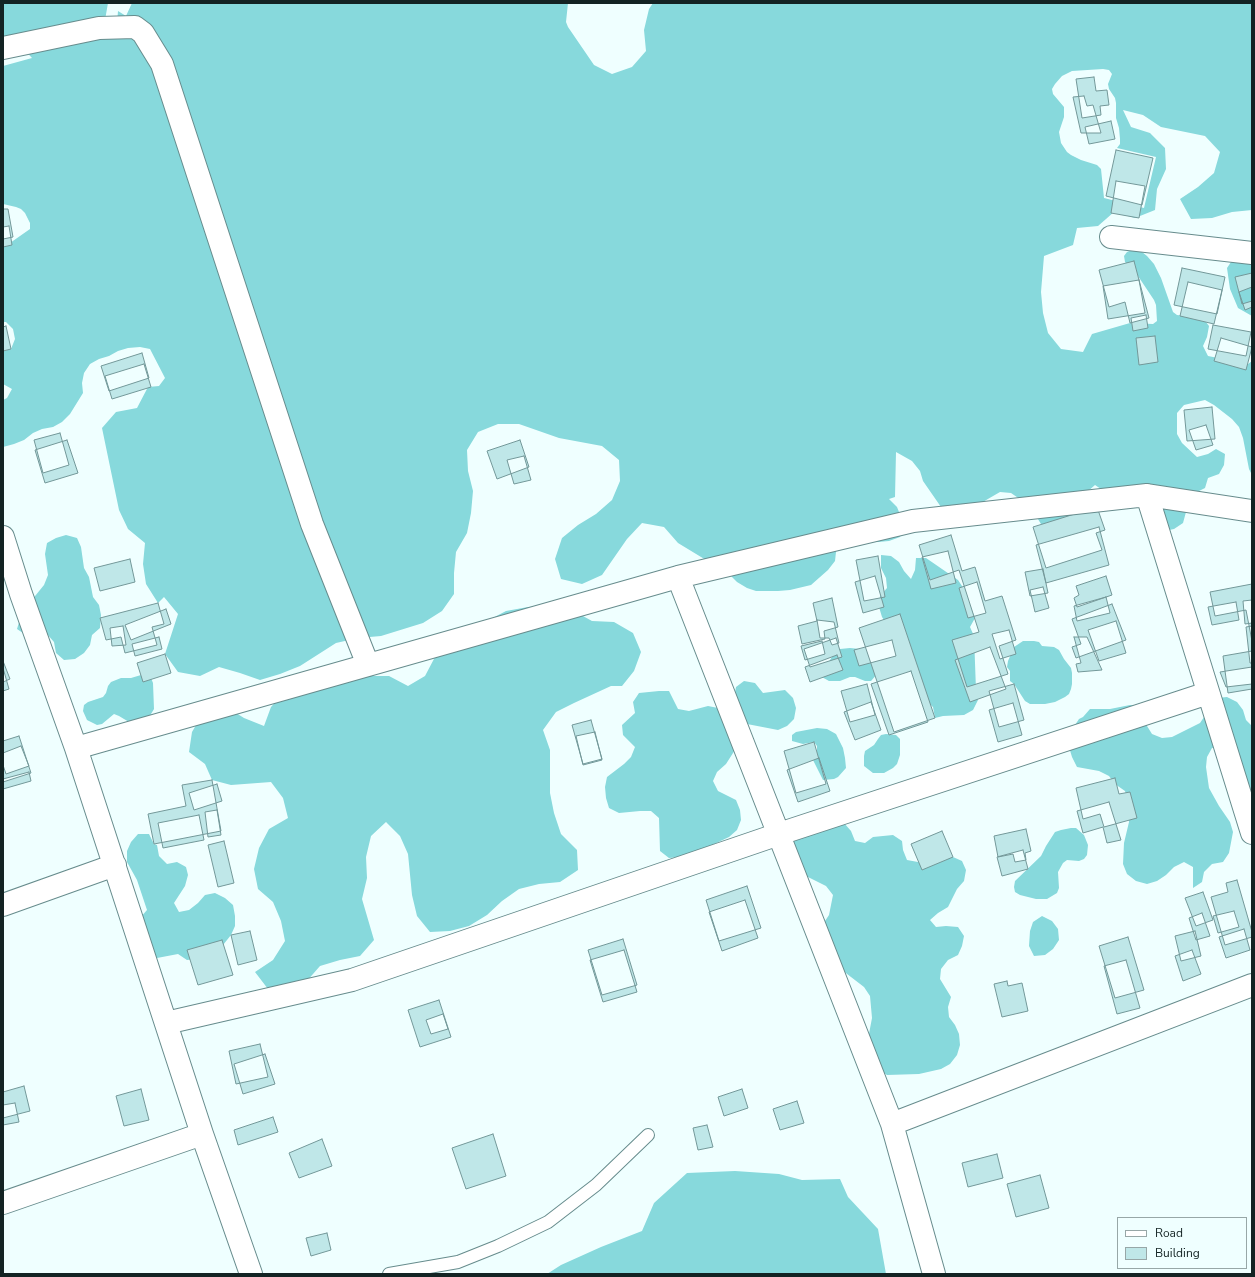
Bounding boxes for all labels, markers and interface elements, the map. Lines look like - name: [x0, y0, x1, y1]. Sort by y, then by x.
- legend: [1117, 1217, 1247, 1269]
- text: Road: [1155, 1225, 1183, 1241]
- text: Building: [1155, 1245, 1200, 1261]

